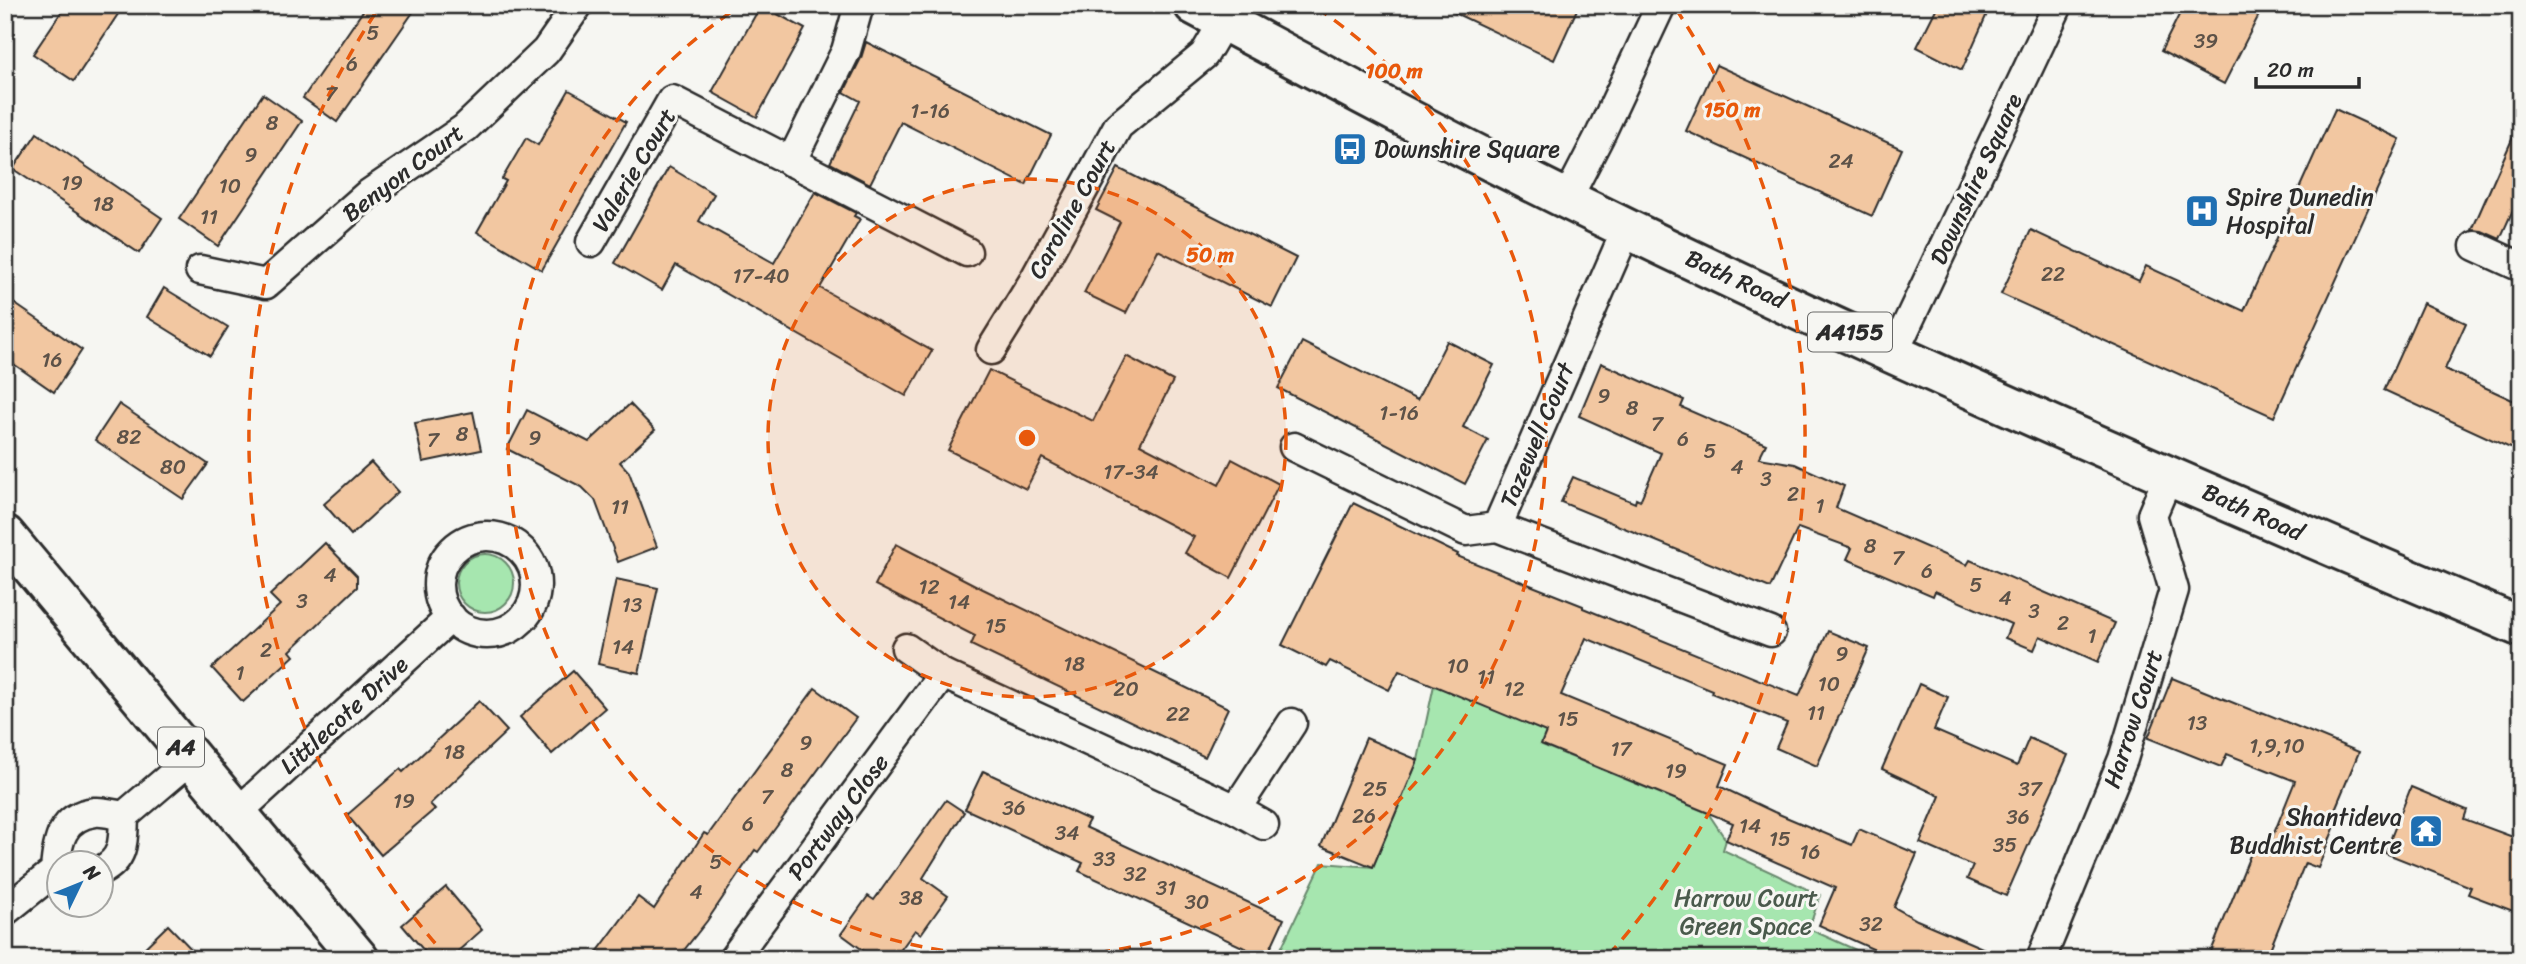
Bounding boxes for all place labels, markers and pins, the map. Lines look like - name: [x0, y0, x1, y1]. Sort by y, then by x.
- place label: Downshire Square: [1374, 128, 1560, 170]
- bus stop icon: Downshire Square: [1331, 130, 1369, 168]
- place label: Spire Dunedin Hospital: [2226, 176, 2374, 246]
- hospital icon: Spire Dunedin Hospital: [2183, 192, 2221, 230]
- centre of rings: [1015, 426, 1039, 450]
- place label: Shantideva Buddhist Centre: [2229, 796, 2402, 866]
- temple icon: Shantideva Buddhist Centre: [2407, 812, 2445, 850]

